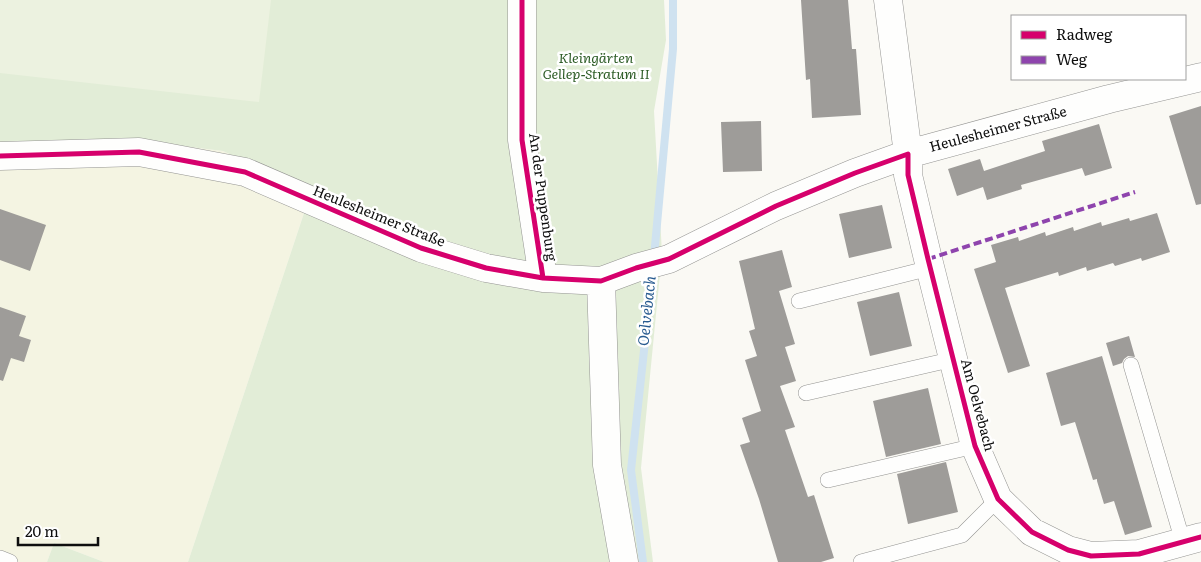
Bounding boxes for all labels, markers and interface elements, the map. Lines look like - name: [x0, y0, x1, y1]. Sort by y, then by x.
- legend: [1011, 15, 1186, 80]
- text: Radweg: [1056, 22, 1113, 45]
- park label: Kleingärten Gellep-Stratum II: [542, 47, 650, 83]
- text: Weg: [1056, 47, 1088, 70]
- street label: Heulesheimer Straße: [927, 100, 1069, 156]
- street label: An der Puppenburg: [525, 131, 563, 262]
- street label: Heulesheimer Straße: [310, 179, 449, 251]
- water label: Oelvebach: [630, 275, 661, 347]
- street label: Am Oelvebach: [957, 356, 1001, 453]
- scale bar: [18, 514, 98, 546]
- text: 20 m: [25, 519, 59, 542]

